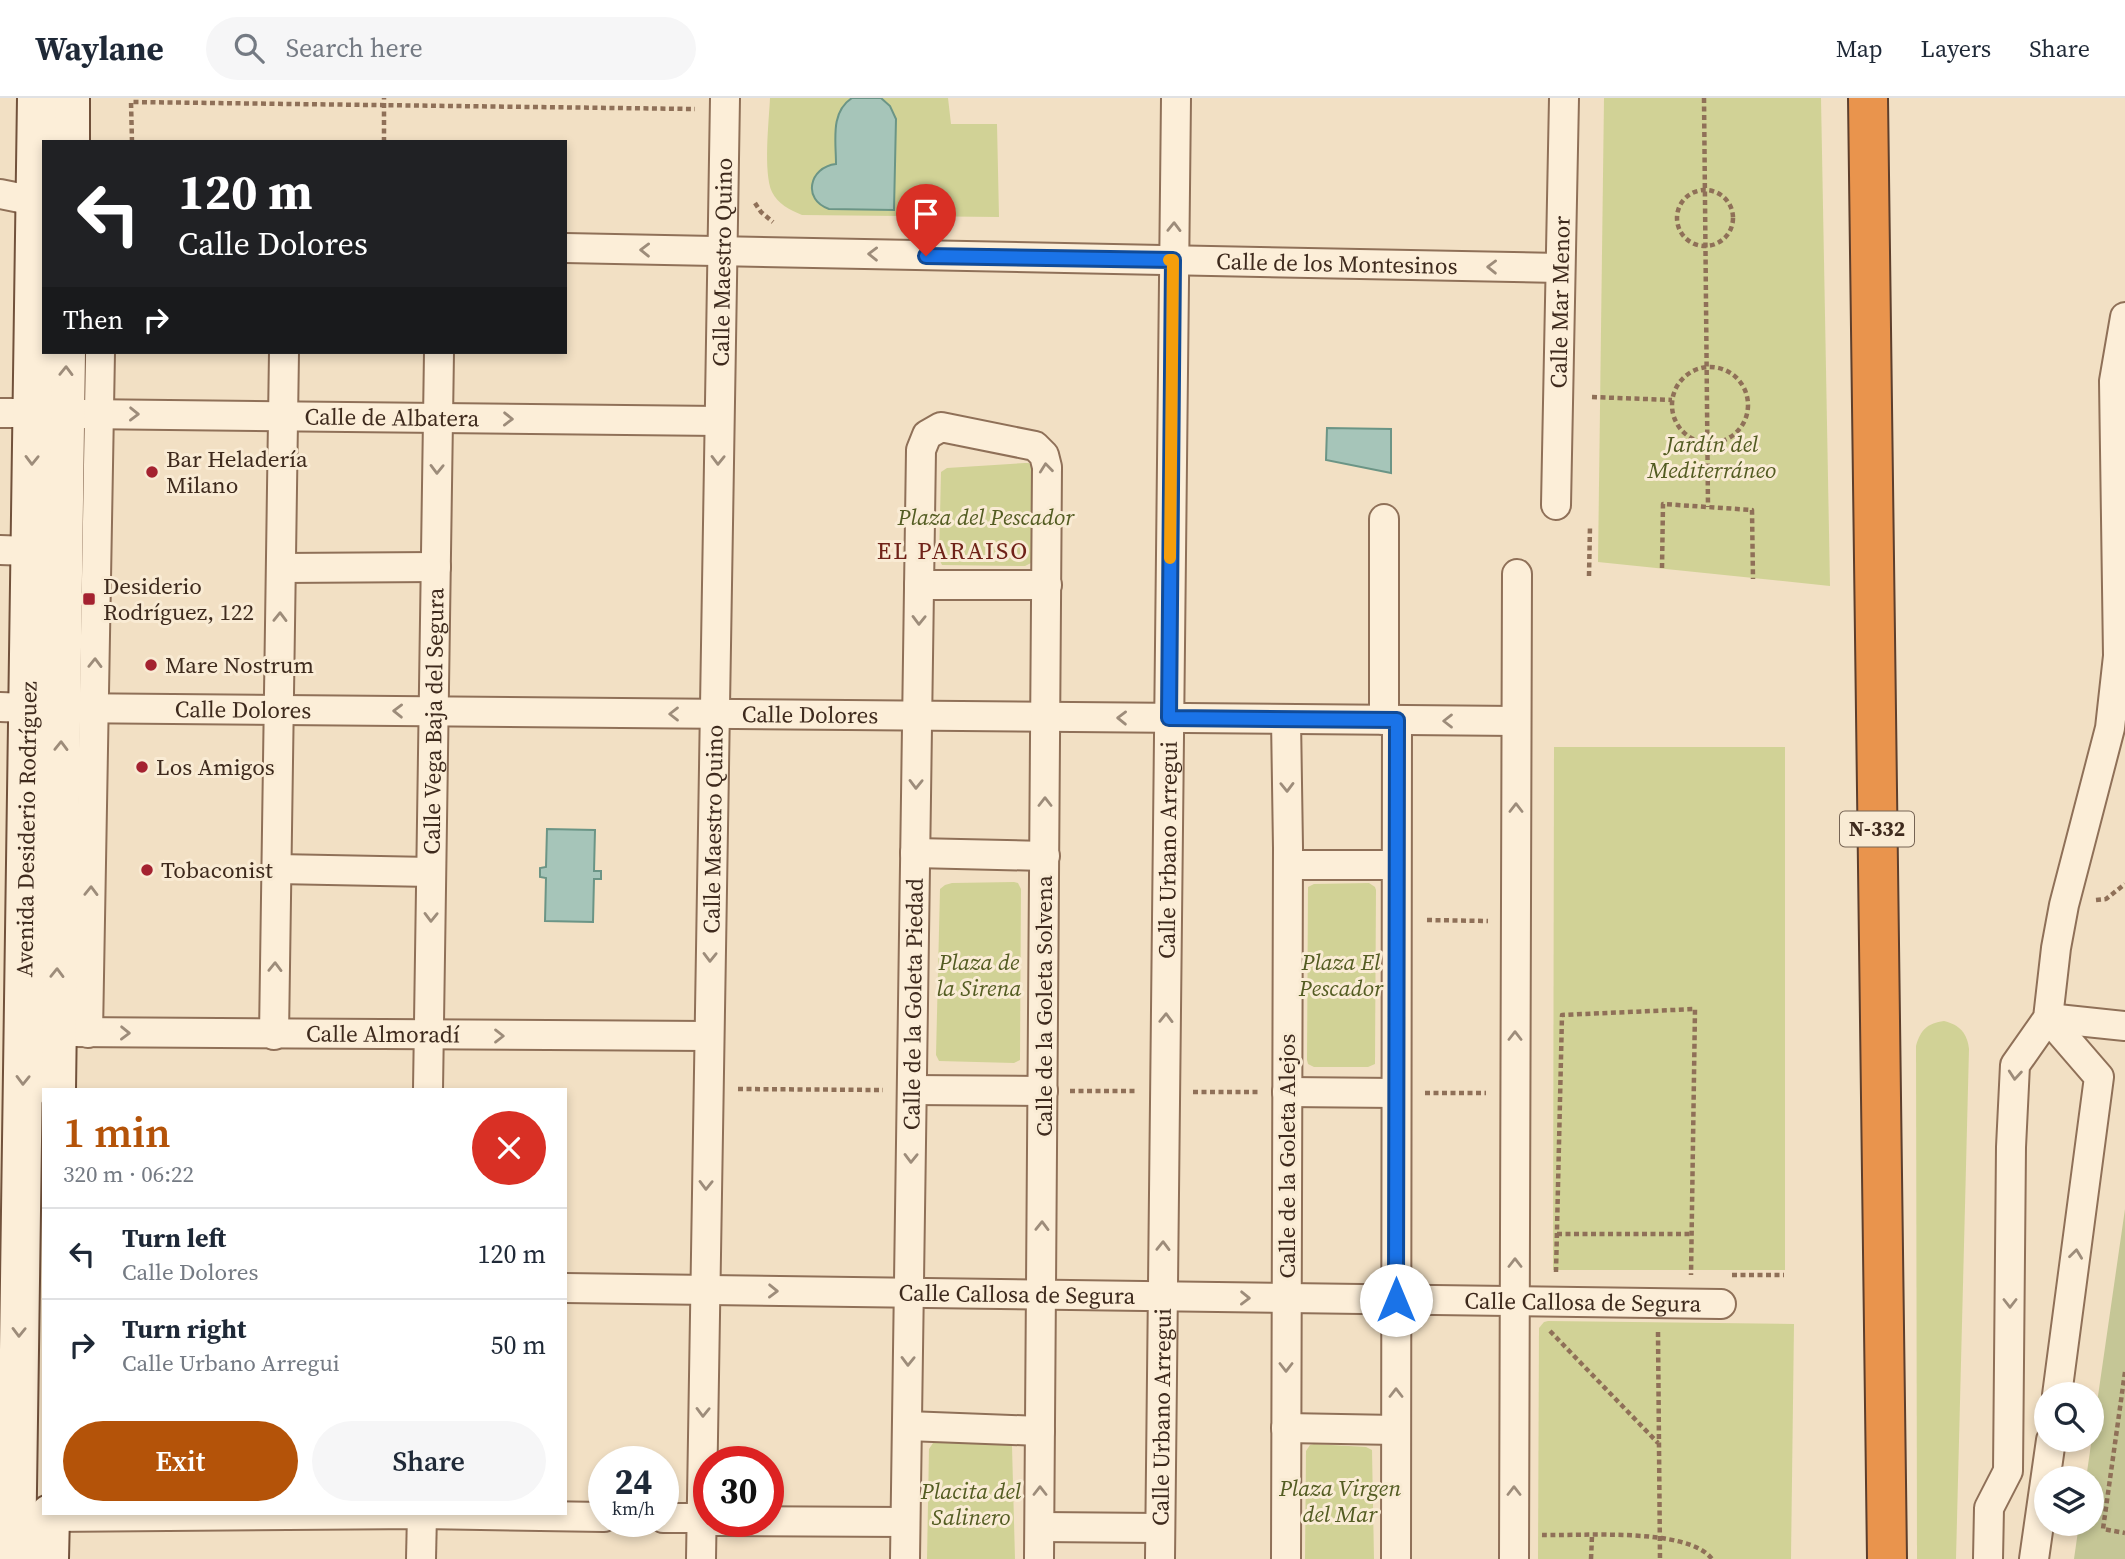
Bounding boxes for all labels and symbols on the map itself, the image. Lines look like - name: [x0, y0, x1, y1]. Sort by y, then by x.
- street label: Calle Maestro Quino: [705, 157, 740, 367]
- pin: [896, 184, 956, 256]
- street label: Calle Mar Menor: [1542, 215, 1578, 389]
- one-way arrow: [1166, 222, 1182, 232]
- one-way arrow: [640, 242, 650, 258]
- street label: Calle de los Montesinos: [1216, 245, 1458, 282]
- one-way arrow: [867, 247, 878, 262]
- one-way arrow: [1486, 259, 1497, 275]
- one-way arrow: [58, 365, 74, 376]
- street label: Calle de Albatera: [304, 400, 480, 434]
- one-way arrow: [128, 407, 139, 422]
- one-way arrow: [503, 411, 514, 426]
- park label: Jardín del Mediterráneo: [1647, 428, 1776, 486]
- place label: Bar Heladería Milano: [166, 443, 308, 501]
- one-way arrow: [24, 455, 39, 466]
- one-way arrow: [711, 455, 726, 466]
- one-way arrow: [1039, 462, 1054, 473]
- marker: Bar Heladería Milano: [144, 464, 160, 480]
- one-way arrow: [429, 464, 445, 475]
- park label: Plaza del Pescador: [897, 501, 1075, 533]
- district label: EL PARAISO: [877, 534, 1029, 567]
- place label: Desiderio Rodríguez, 122: [103, 570, 254, 628]
- street label: Calle Vega Baja del Segura: [416, 587, 451, 855]
- marker: Desiderio Rodríguez, 122: [81, 591, 97, 607]
- one-way arrow: [273, 611, 288, 622]
- one-way arrow: [911, 616, 927, 626]
- place label: Mare Nostrum: [165, 649, 314, 681]
- marker: Mare Nostrum: [143, 657, 159, 673]
- one-way arrow: [87, 658, 102, 669]
- street label: Avenida Desiderio Rodríguez: [8, 681, 45, 977]
- street label: Calle Dolores: [175, 693, 311, 726]
- street label: Calle Dolores: [742, 698, 878, 731]
- one-way arrow: [392, 703, 402, 719]
- one-way arrow: [668, 706, 679, 722]
- one-way arrow: [1116, 710, 1127, 725]
- one-way arrow: [1442, 713, 1452, 729]
- street label: Calle Maestro Quino: [695, 724, 731, 934]
- one-way arrow: [53, 740, 68, 751]
- street label: Calle Urbano Arregui: [1151, 741, 1185, 959]
- place label: Los Amigos: [156, 751, 275, 783]
- marker: Los Amigos: [134, 759, 150, 775]
- one-way arrow: [909, 779, 924, 790]
- one-way arrow: [1279, 783, 1295, 793]
- one-way arrow: [1037, 796, 1053, 807]
- one-way arrow: [1508, 803, 1524, 813]
- road number: N-332: [1840, 812, 1914, 846]
- place label: Tobaconist: [161, 854, 273, 886]
- marker: Tobaconist: [139, 862, 155, 878]
- street label: Calle de la Goleta Solvena: [1028, 875, 1060, 1137]
- street label: Calle de la Goleta Piedad: [895, 878, 931, 1130]
- one-way arrow: [83, 885, 98, 896]
- one-way arrow: [423, 912, 439, 923]
- park label: Plaza de la Sirena: [937, 946, 1021, 1004]
- park label: Plaza El Pescador: [1298, 946, 1384, 1004]
- one-way arrow: [702, 952, 717, 963]
- one-way arrow: [268, 961, 283, 972]
- one-way arrow: [50, 967, 65, 978]
- one-way arrow: [1158, 1013, 1174, 1023]
- street label: Calle Almoradí: [306, 1017, 460, 1050]
- one-way arrow: [120, 1025, 131, 1041]
- one-way arrow: [495, 1028, 505, 1044]
- one-way arrow: [1507, 1030, 1523, 1041]
- street label: Calle de la Goleta Alejos: [1271, 1034, 1303, 1278]
- one-way arrow: [2008, 1070, 2023, 1081]
- one-way arrow: [15, 1075, 31, 1085]
- one-way arrow: [903, 1153, 919, 1164]
- one-way arrow: [698, 1180, 714, 1190]
- one-way arrow: [1034, 1221, 1050, 1231]
- one-way arrow: [1155, 1240, 1171, 1251]
- one-way arrow: [2068, 1248, 2083, 1260]
- one-way arrow: [1507, 1258, 1523, 1268]
- position arrow: [1359, 1263, 1433, 1337]
- street label: Calle Callosa de Segura: [898, 1277, 1136, 1312]
- one-way arrow: [768, 1283, 779, 1298]
- street label: Calle Callosa de Segura: [1464, 1284, 1702, 1320]
- one-way arrow: [1240, 1290, 1251, 1306]
- one-way arrow: [2002, 1298, 2018, 1308]
- street label: Calle Urbano Arregui: [1144, 1308, 1179, 1526]
- one-way arrow: [11, 1327, 27, 1337]
- one-way arrow: [900, 1356, 915, 1367]
- one-way arrow: [1278, 1362, 1294, 1372]
- one-way arrow: [1388, 1387, 1404, 1398]
- one-way arrow: [695, 1407, 711, 1418]
- speed limit sign: 30: [693, 1446, 784, 1537]
- park label: Plaza Virgen del Mar: [1278, 1472, 1401, 1530]
- park label: Placita del Salinero: [920, 1475, 1022, 1533]
- one-way arrow: [1032, 1485, 1048, 1496]
- one-way arrow: [1506, 1485, 1522, 1496]

